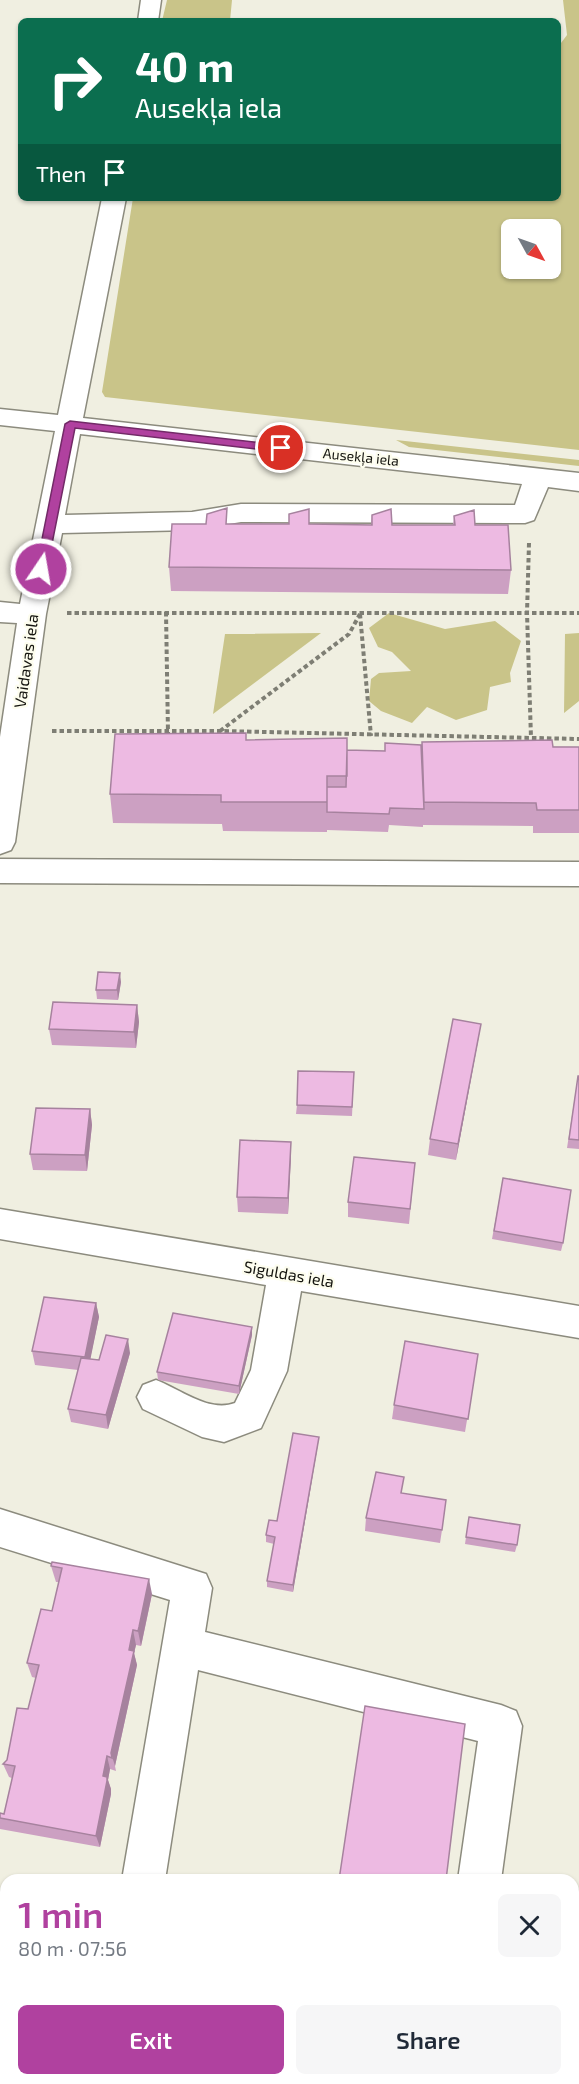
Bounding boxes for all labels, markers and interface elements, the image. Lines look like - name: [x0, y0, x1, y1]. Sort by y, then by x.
- text: 40 m: [135, 40, 234, 90]
- icon: right: [36, 42, 114, 120]
- text: Ausekļa iela: [135, 91, 282, 123]
- icon: arrive: [98, 156, 131, 189]
- text: Then: [36, 160, 86, 186]
- north arrow: [501, 219, 561, 279]
- map controls: [501, 219, 561, 279]
- pin: [255, 422, 306, 473]
- icon: arrive: [264, 431, 297, 464]
- street label: Ausekļa iela: [322, 444, 400, 470]
- position arrow: [9, 537, 73, 601]
- street label: Vaidavas iela: [9, 613, 42, 709]
- street label: Siguldas iela: [242, 1256, 336, 1291]
- text: 1 min: [18, 1892, 103, 1935]
- button: close: [498, 1894, 561, 1957]
- text: 80 m · 07:56: [18, 1936, 127, 1960]
- button: Exit: [18, 2005, 284, 2074]
- button: Share: [296, 2005, 561, 2074]

